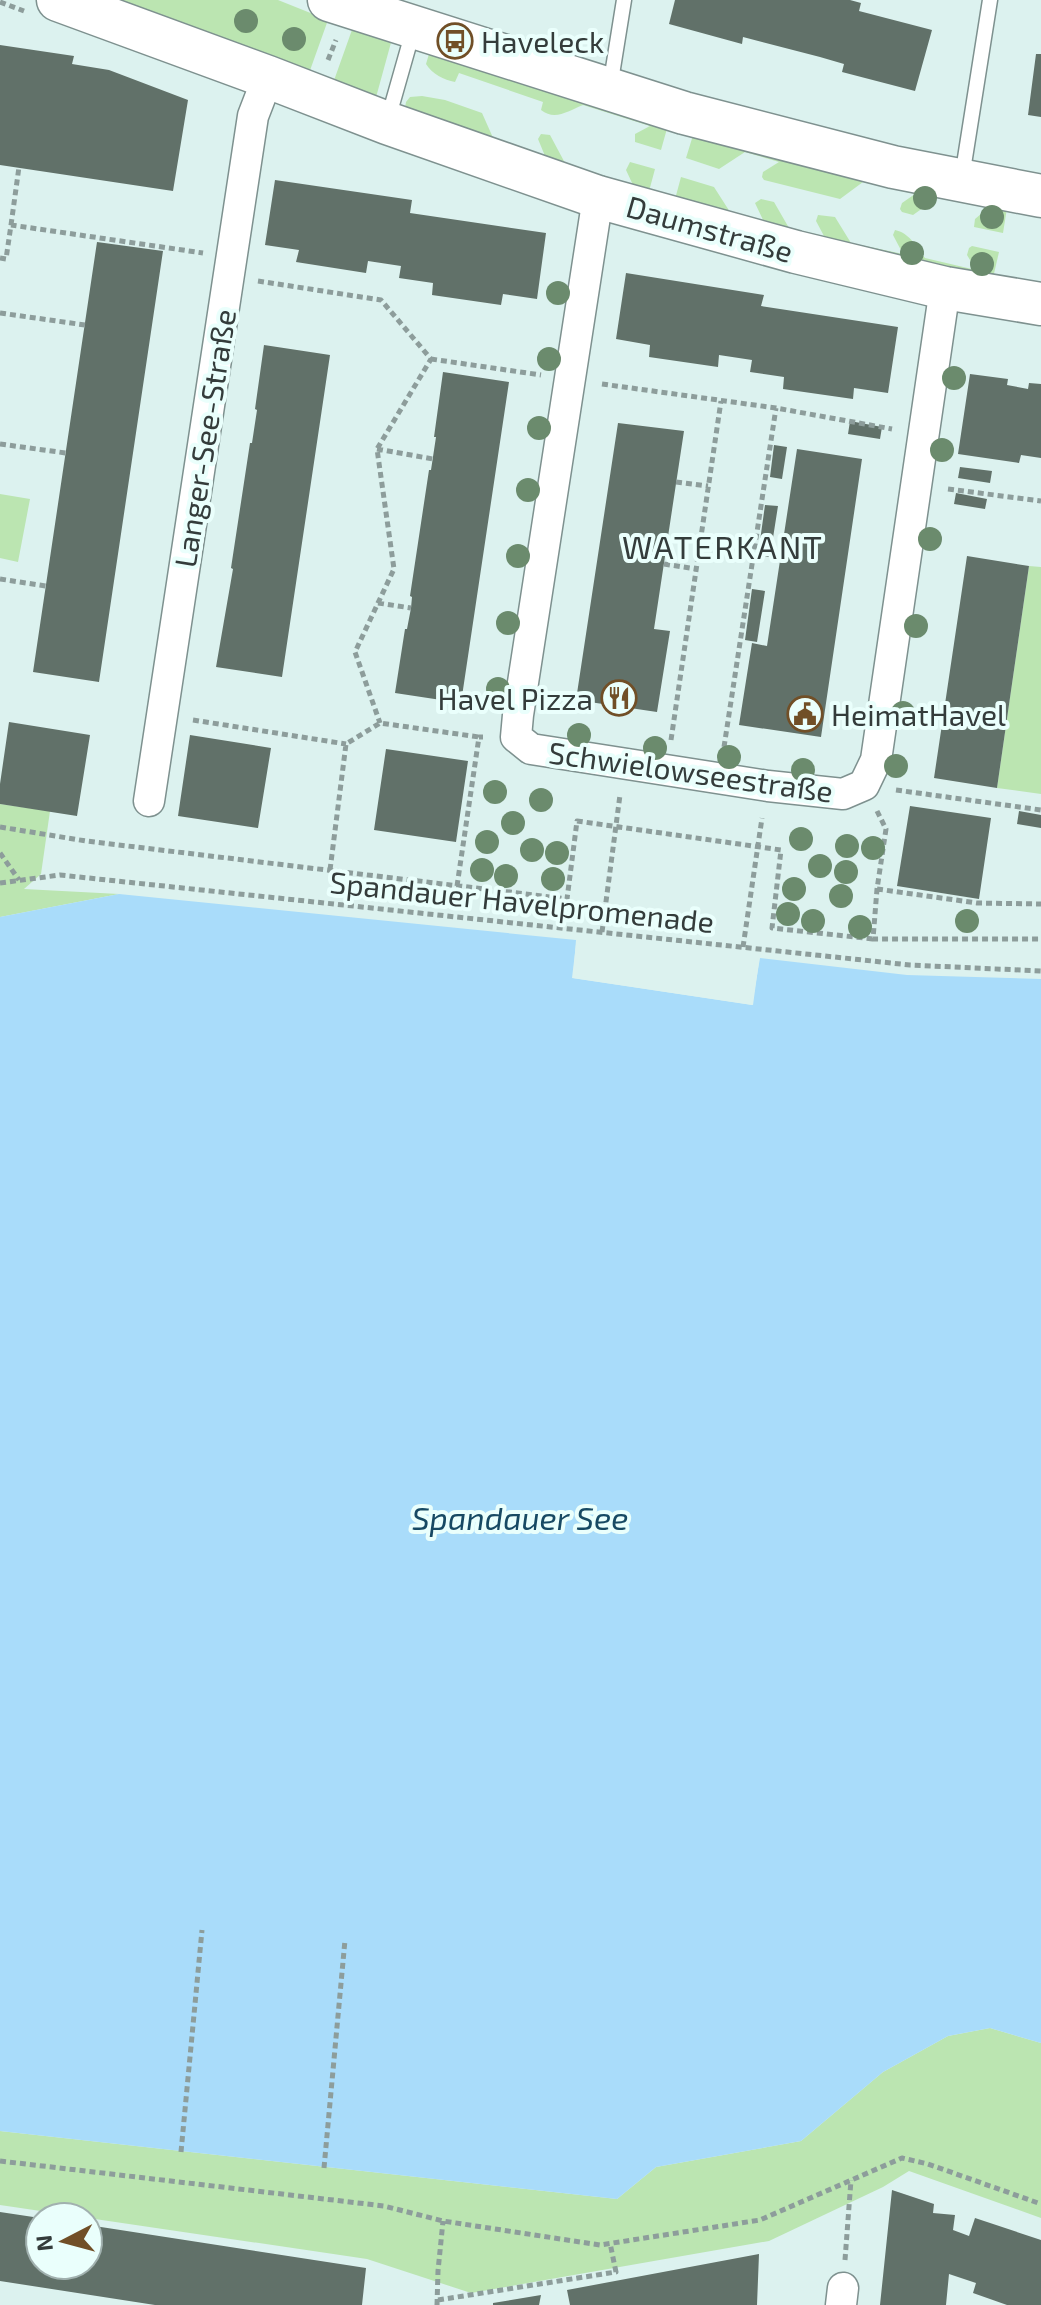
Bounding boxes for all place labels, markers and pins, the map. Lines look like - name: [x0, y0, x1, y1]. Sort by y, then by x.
- bus stop icon: Haveleck: [436, 22, 474, 60]
- place label: Haveleck: [481, 23, 604, 59]
- restaurant icon: Havel Pizza: [600, 679, 638, 717]
- place label: Havel Pizza: [438, 680, 593, 716]
- public building icon: HeimatHavel: [786, 695, 824, 733]
- place label: HeimatHavel: [831, 696, 1006, 732]

